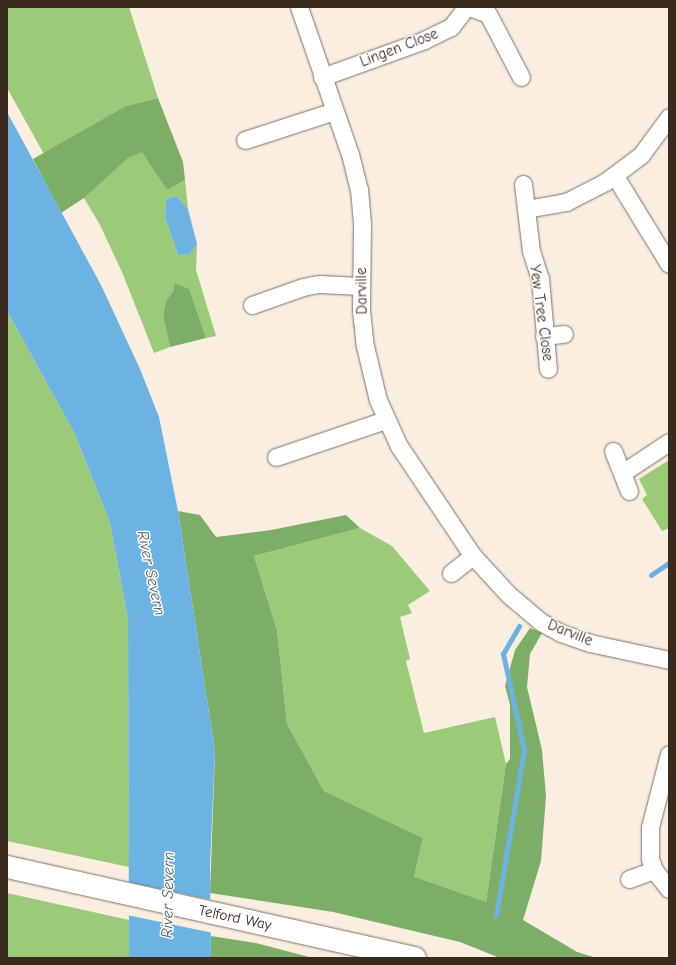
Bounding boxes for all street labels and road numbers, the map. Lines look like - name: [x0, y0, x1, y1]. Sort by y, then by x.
- street label: Lingen Close: [357, 25, 441, 71]
- street label: Yew Tree Close: [525, 264, 557, 362]
- street label: Darville: [353, 267, 371, 315]
- street label: Darville: [545, 616, 595, 650]
- street label: Telford Way: [197, 901, 273, 935]

